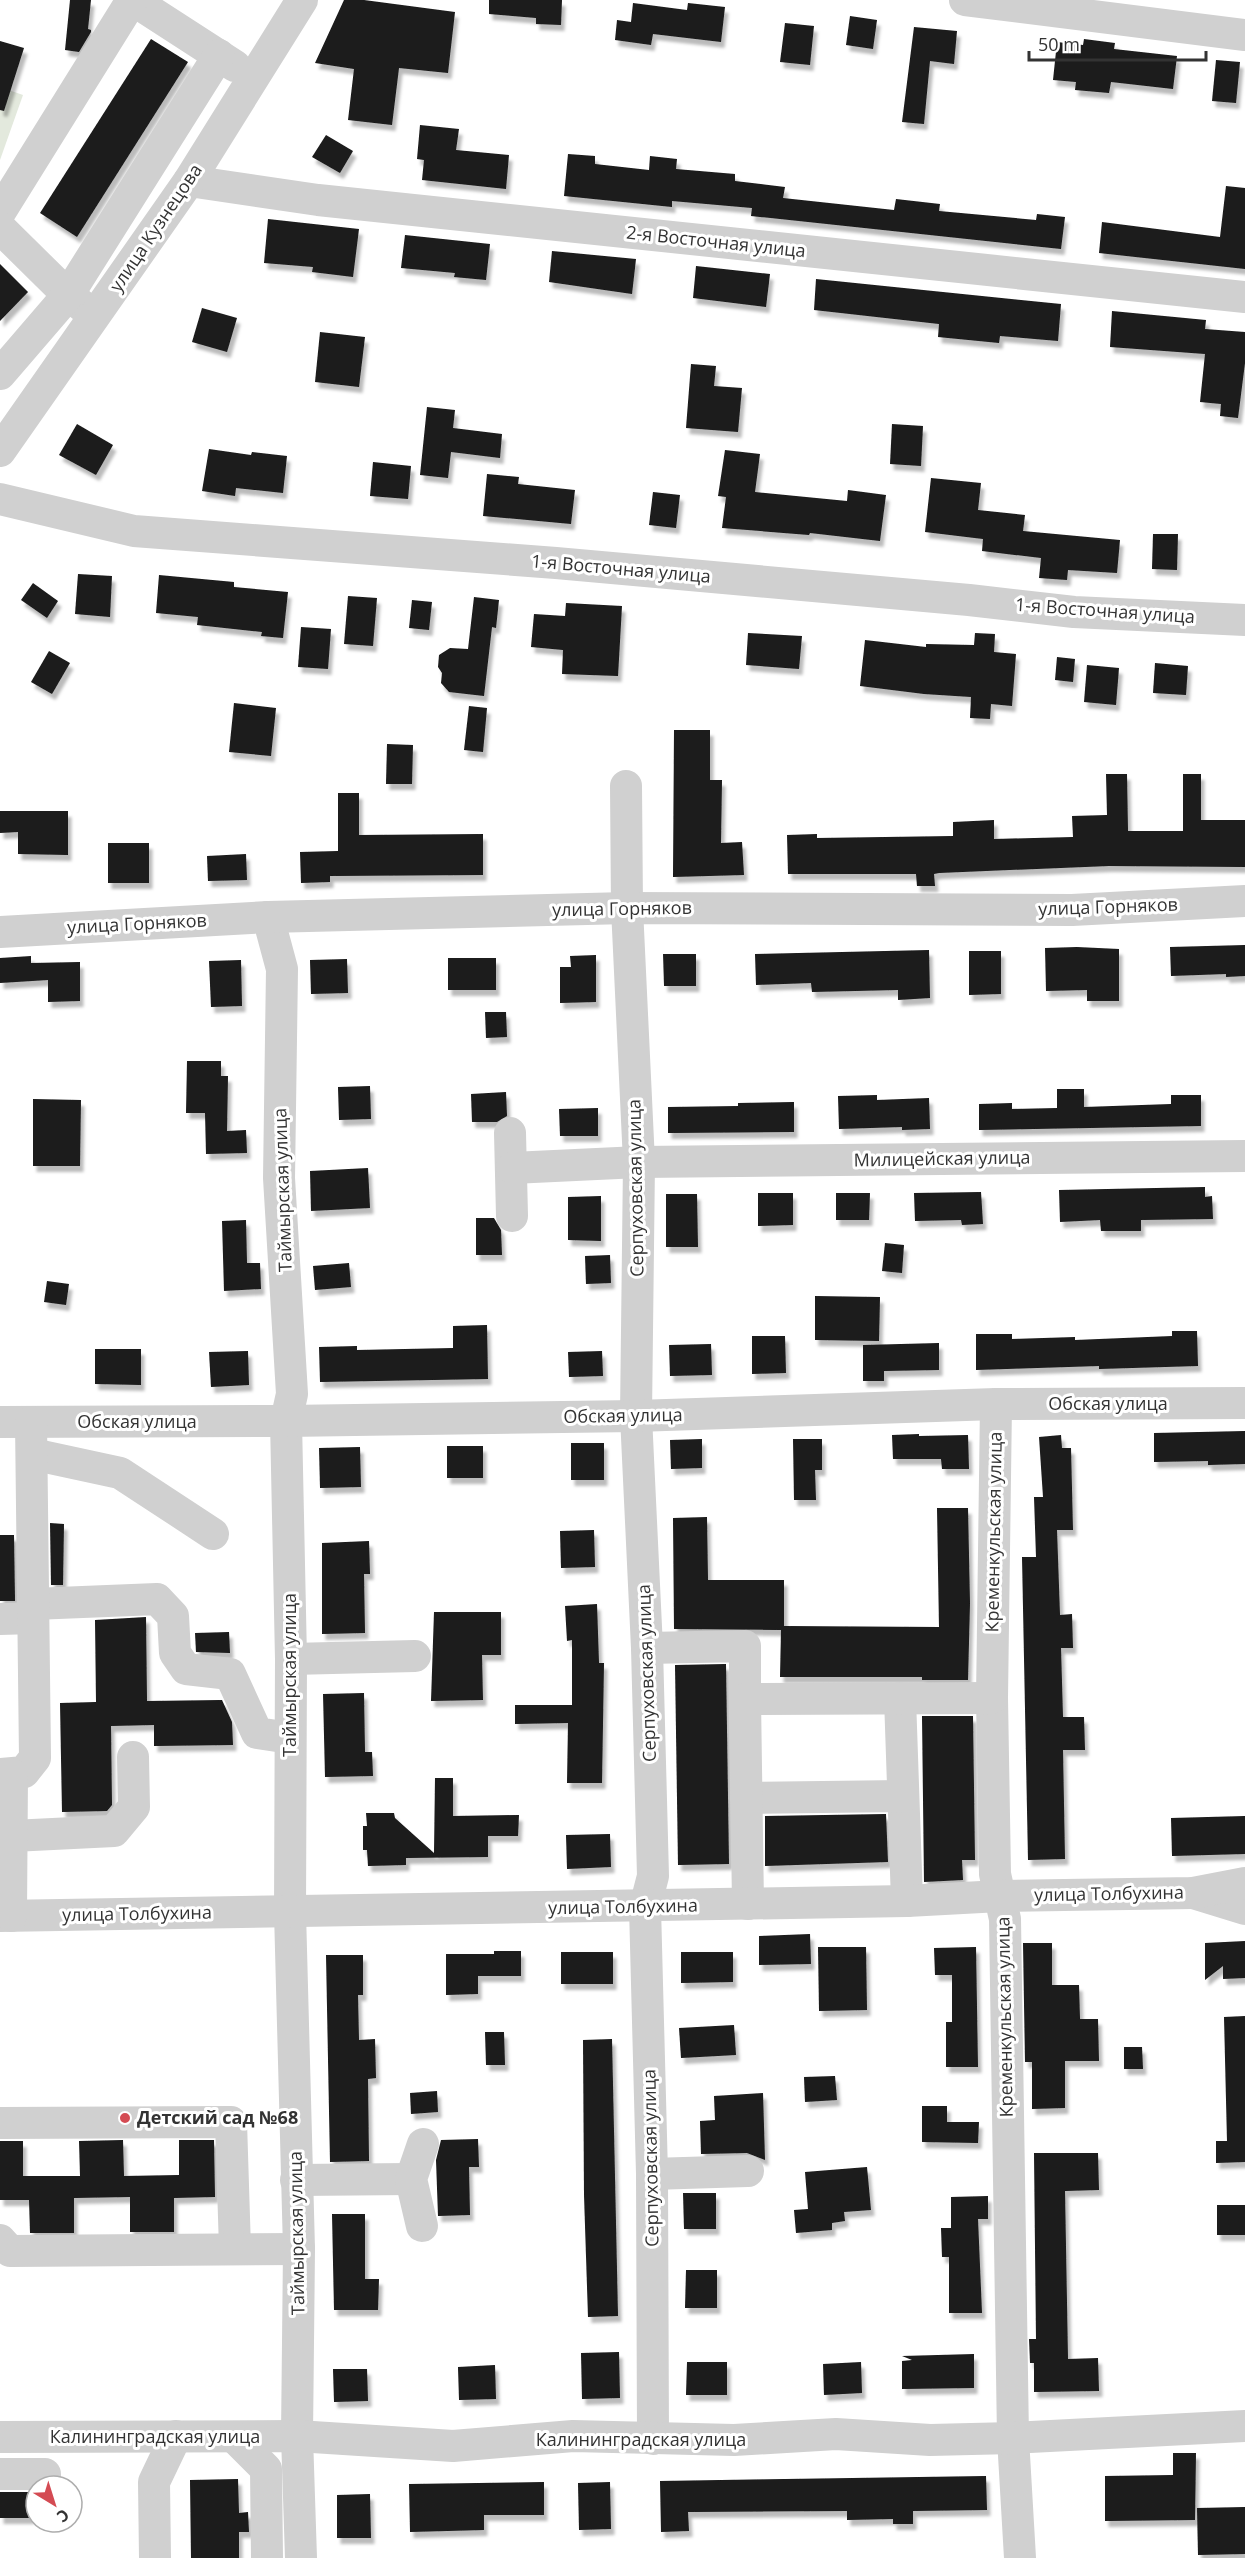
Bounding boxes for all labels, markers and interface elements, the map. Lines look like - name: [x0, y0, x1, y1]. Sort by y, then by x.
- scale bar: [1029, 24, 1206, 62]
- text: 50 m: [1038, 32, 1080, 56]
- street label: улица Кузнецова: [103, 159, 207, 296]
- street label: 2-я Восточная улица: [625, 220, 807, 262]
- street label: 1-я Восточная улица: [530, 548, 712, 588]
- street label: 1-я Восточная улица: [1014, 592, 1196, 628]
- street label: улица Горняков: [1038, 892, 1178, 920]
- street label: улица Горняков: [552, 895, 692, 921]
- street label: улица Горняков: [67, 907, 207, 939]
- street label: Серпуховская улица: [621, 1099, 649, 1277]
- street label: Таймырская улица: [267, 1108, 297, 1272]
- street label: Милицейская улица: [853, 1144, 1031, 1172]
- street label: Обская улица: [1048, 1391, 1168, 1415]
- street label: Обская улица: [563, 1402, 683, 1428]
- street label: Обская улица: [77, 1409, 197, 1433]
- street label: Кременкульская улица: [979, 1431, 1007, 1632]
- street label: Серпуховская улица: [631, 1584, 661, 1762]
- street label: Таймырская улица: [277, 1593, 301, 1757]
- street label: улица Толбухина: [1034, 1880, 1184, 1906]
- street label: улица Толбухина: [548, 1893, 698, 1919]
- street label: улица Толбухина: [62, 1900, 212, 1926]
- street label: Кременкульская улица: [990, 1917, 1018, 2118]
- street label: Серпуховская улица: [636, 2069, 664, 2247]
- place label: Детский сад №68: [137, 2105, 298, 2129]
- marker: Детский сад №68: [118, 2111, 132, 2125]
- street label: Таймырская улица: [283, 2151, 309, 2315]
- street label: Калининградская улица: [50, 2424, 260, 2448]
- street label: Калининградская улица: [536, 2427, 746, 2451]
- north arrow: [24, 2474, 84, 2534]
- text: С: [52, 2504, 74, 2528]

